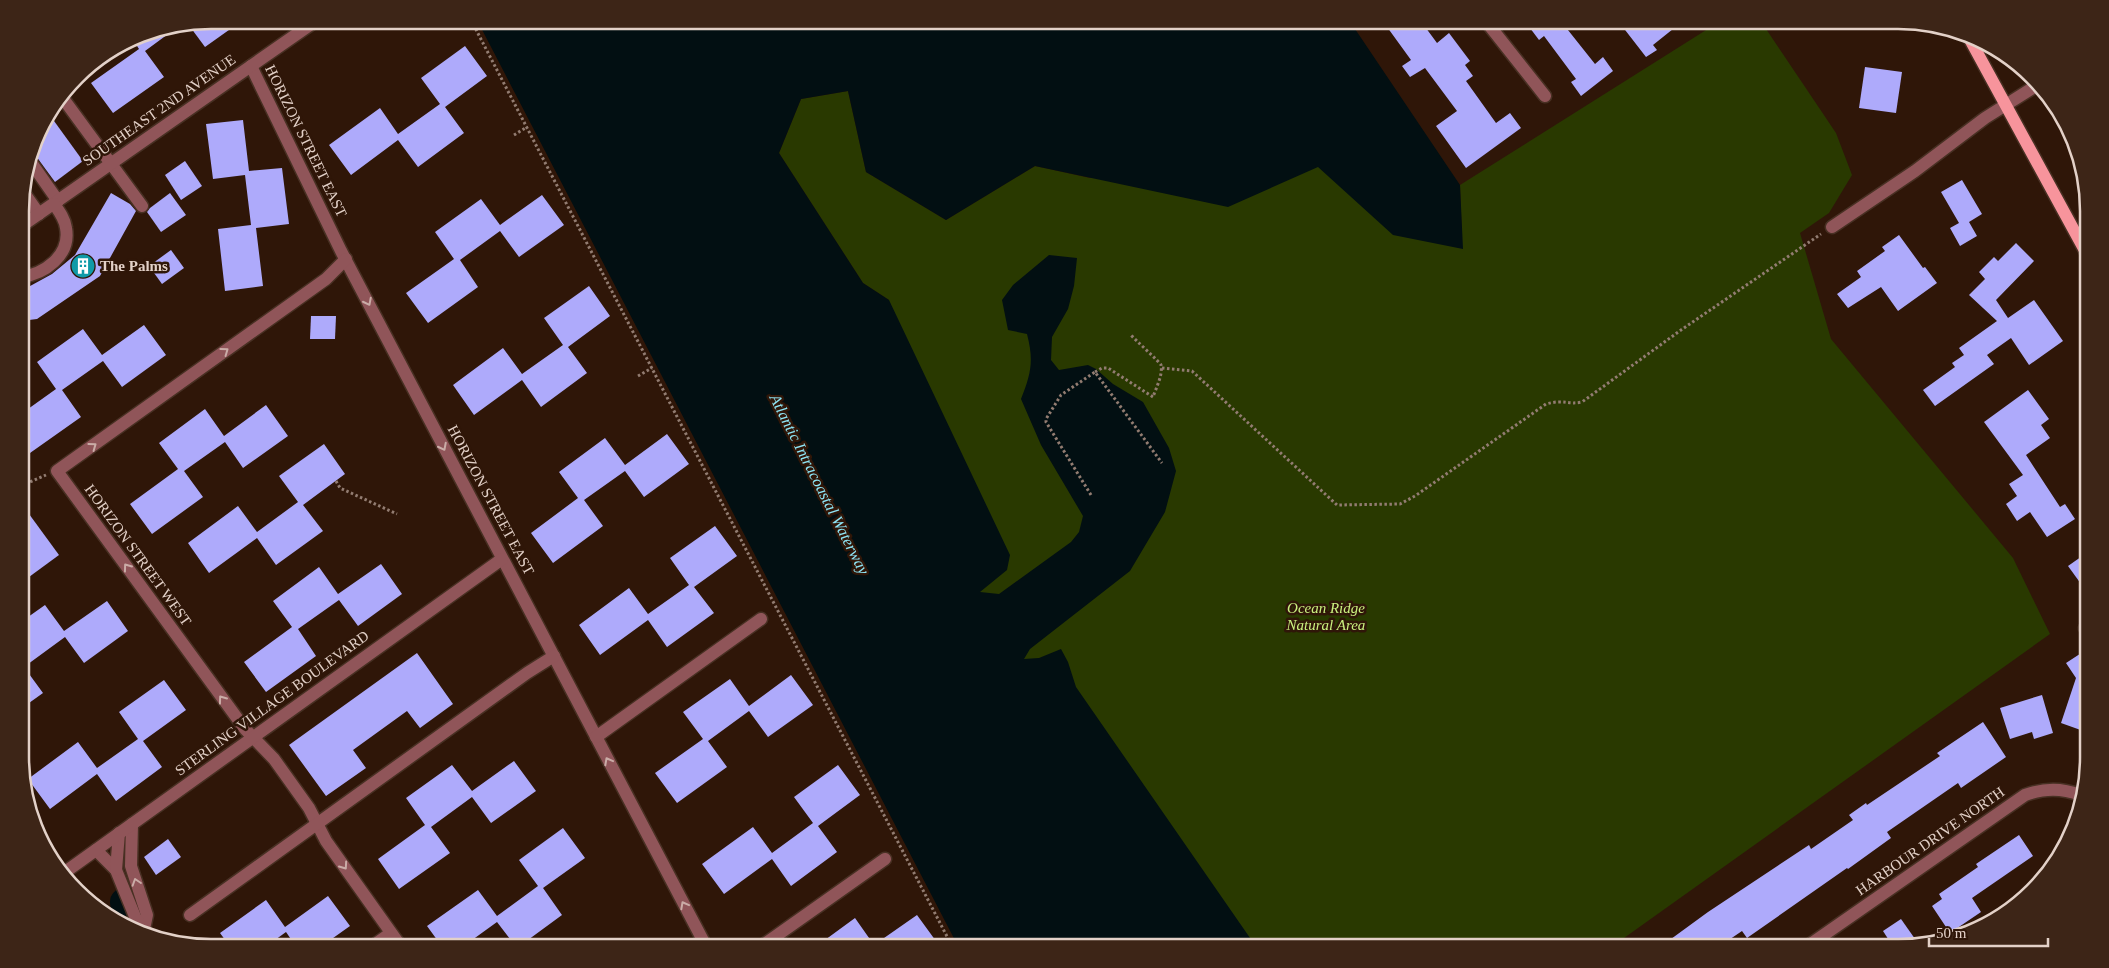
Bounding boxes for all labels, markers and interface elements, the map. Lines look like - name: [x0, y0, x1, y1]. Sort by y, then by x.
- street label: SOUTHEAST 2ND AVENUE: [80, 51, 238, 169]
- street label: HORIZON STREET EAST: [262, 62, 350, 220]
- building icon: The Palms: [70, 253, 96, 279]
- place label: The Palms: [100, 258, 168, 274]
- one-way arrow: [362, 297, 372, 306]
- one-way arrow: [219, 348, 229, 357]
- water label: Atlantic Intracoastal Waterway: [765, 390, 873, 579]
- street label: HORIZON STREET EAST: [445, 422, 537, 578]
- one-way arrow: [437, 441, 447, 450]
- one-way arrow: [87, 443, 97, 452]
- street label: HORIZON STREET WEST: [81, 481, 195, 629]
- one-way arrow: [124, 563, 133, 573]
- park label: Ocean Ridge Natural Area: [1286, 600, 1365, 633]
- street label: STERLING VILLAGE BOULEVARD: [172, 627, 372, 779]
- one-way arrow: [219, 695, 228, 705]
- one-way arrow: [604, 757, 614, 766]
- street label: HARBOUR DRIVE NORTH: [1853, 783, 2007, 898]
- one-way arrow: [338, 860, 347, 869]
- one-way arrow: [132, 878, 142, 886]
- one-way arrow: [680, 901, 690, 910]
- scale bar: [1929, 916, 2048, 948]
- text: 50 m: [1936, 925, 1967, 941]

